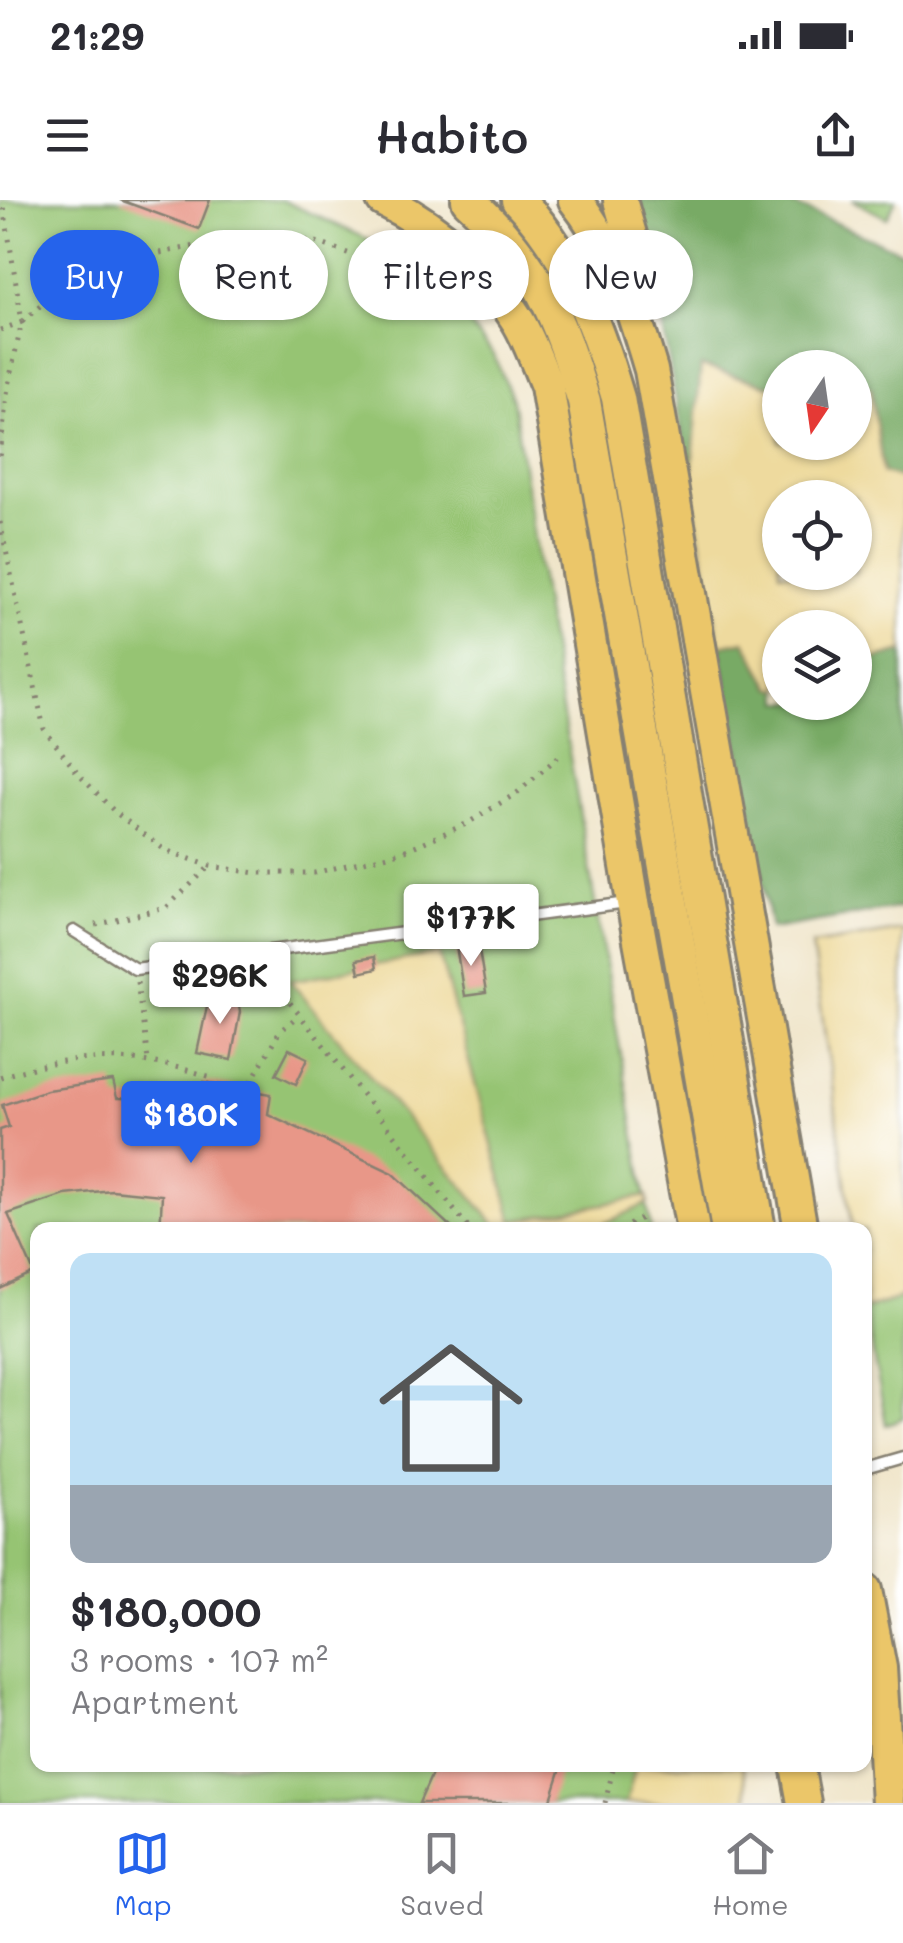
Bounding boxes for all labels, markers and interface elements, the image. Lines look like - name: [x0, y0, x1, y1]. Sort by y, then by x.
- text: 21:29: [50, 10, 144, 60]
- text: Habito: [375, 106, 528, 164]
- icon: menu: [40, 108, 95, 163]
- icon: share: [808, 108, 863, 163]
- chip: Buy: [30, 230, 159, 320]
- chip: Rent: [179, 230, 328, 320]
- chip: Filters: [348, 230, 529, 320]
- chip: New: [549, 230, 693, 320]
- north arrow: [762, 350, 872, 460]
- map controls: [762, 350, 872, 720]
- button: locate: [762, 480, 872, 590]
- button: layers: [762, 610, 872, 720]
- pin: $177K: [401, 884, 541, 969]
- text: $177K: [426, 895, 516, 937]
- pin: $296K: [150, 942, 290, 1027]
- text: $296K: [171, 953, 269, 995]
- pin: $180K: [121, 1081, 261, 1166]
- text: $180K: [143, 1092, 239, 1134]
- icon: home: [361, 1318, 541, 1498]
- text: $180,000: [70, 1583, 262, 1638]
- text: 3 rooms · 107 m²: [70, 1638, 328, 1680]
- text: Apartment: [70, 1680, 239, 1722]
- tab: Map: [114, 1826, 171, 1922]
- tab: Saved: [400, 1826, 483, 1922]
- tab: Home: [712, 1826, 789, 1922]

